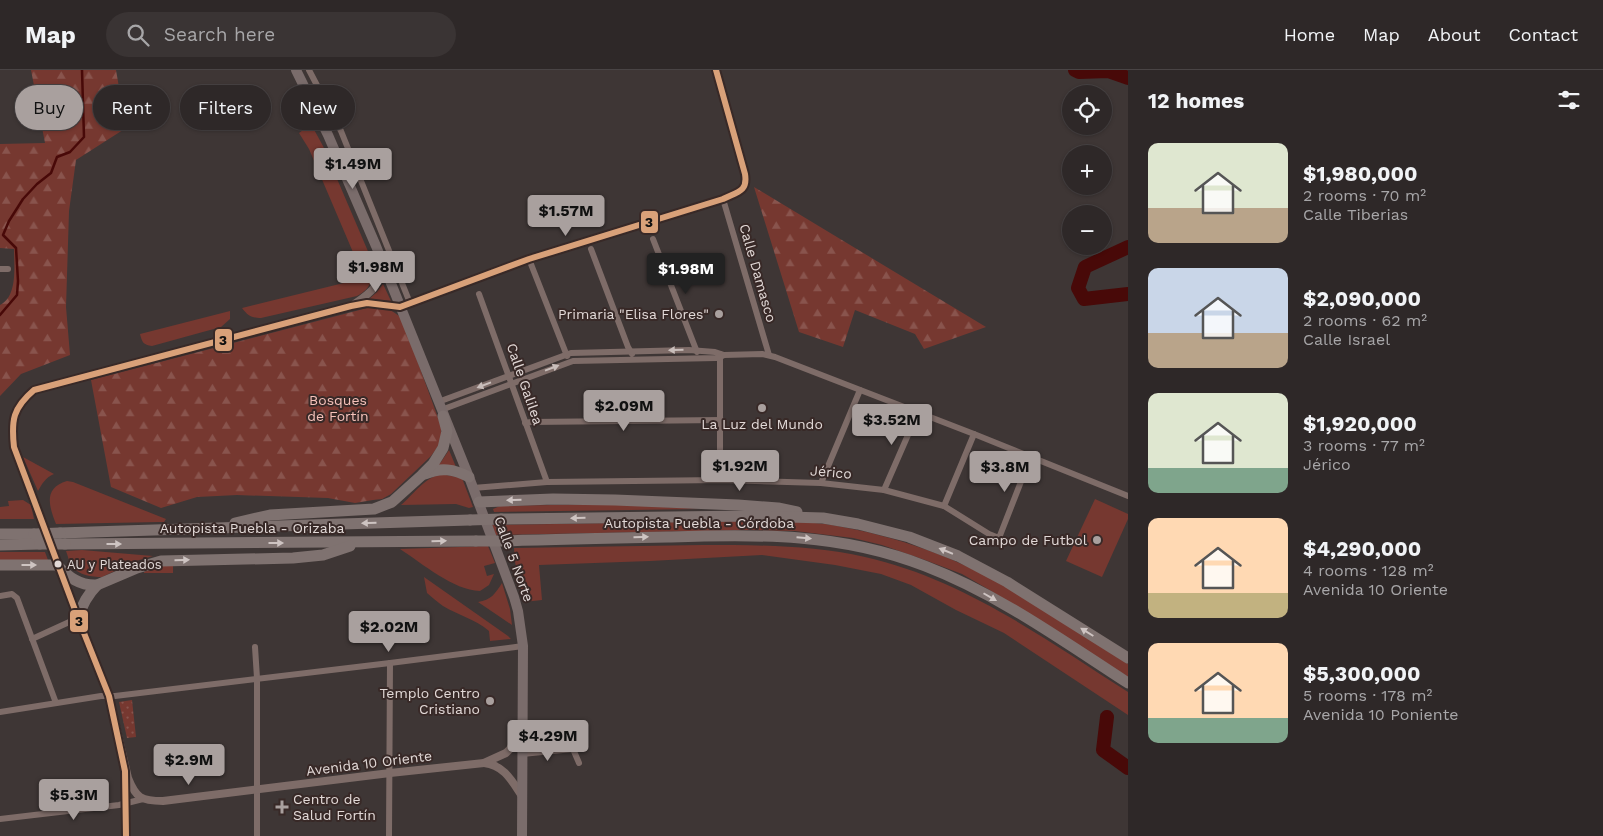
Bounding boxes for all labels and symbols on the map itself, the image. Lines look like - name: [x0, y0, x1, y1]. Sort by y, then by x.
- pin: $1.49M: [312, 148, 394, 190]
- pin: $1.57M: [525, 194, 607, 237]
- line badge: 3: [640, 210, 659, 234]
- text: 3: [645, 214, 653, 230]
- street label: Calle Damasco: [736, 222, 780, 324]
- pin: $1.98M: [335, 250, 417, 293]
- pin: $1.98M: [645, 252, 727, 295]
- place label: Primaria "Elisa Flores": [558, 306, 709, 322]
- marker: Primaria "Elisa Flores": [713, 308, 725, 320]
- line badge: 3: [214, 328, 233, 352]
- text: 3: [219, 332, 227, 348]
- street label: Calle Galilea: [504, 341, 546, 427]
- one-way arrow: [667, 347, 683, 355]
- one-way arrow: [545, 364, 560, 372]
- one-way arrow: [476, 381, 491, 389]
- pin: $2.09M: [583, 390, 665, 432]
- park label: Bosques de Fortín: [307, 392, 369, 424]
- marker: La Luz del Mundo: [756, 402, 768, 414]
- pin: $3.52M: [851, 404, 933, 446]
- place label: La Luz del Mundo: [701, 416, 823, 432]
- pin: $1.92M: [699, 450, 781, 492]
- pin: $3.8M: [970, 450, 1040, 493]
- street label: Jérico: [810, 462, 852, 482]
- one-way arrow: [505, 497, 521, 505]
- street label: Calle 5 Norte: [491, 514, 537, 604]
- one-way arrow: [570, 514, 586, 522]
- street label: Autopista Puebla - Córdoba: [604, 515, 794, 531]
- street label: Autopista Puebla - Orizaba: [160, 520, 344, 536]
- one-way arrow: [360, 520, 376, 528]
- place label: Campo de Futbol: [969, 532, 1088, 548]
- one-way arrow: [633, 533, 649, 541]
- one-way arrow: [796, 534, 812, 542]
- marker: Campo de Futbol: [1091, 534, 1103, 546]
- one-way arrow: [431, 537, 447, 545]
- one-way arrow: [268, 539, 284, 547]
- one-way arrow: [106, 540, 122, 548]
- one-way arrow: [938, 547, 953, 555]
- one-way arrow: [174, 556, 190, 564]
- place label: AU y Plateados: [67, 557, 162, 572]
- marker: AU y Plateados: [53, 559, 63, 569]
- one-way arrow: [21, 561, 37, 569]
- one-way arrow: [984, 592, 997, 601]
- line badge: 3: [69, 609, 89, 633]
- pin: $2.02M: [348, 610, 430, 653]
- text: 3: [75, 613, 83, 629]
- one-way arrow: [1080, 627, 1093, 636]
- place label: Templo Centro Cristiano: [379, 685, 480, 717]
- marker: Templo Centro Cristiano: [484, 695, 496, 707]
- pin: $4.29M: [507, 720, 589, 762]
- pin: $2.9M: [154, 744, 224, 786]
- street label: Avenida 10 Oriente: [305, 747, 433, 779]
- pin: $5.3M: [39, 778, 109, 821]
- place label: Centro de Salud Fortín: [293, 791, 376, 823]
- marker: Centro de Salud Fortín: [275, 800, 289, 814]

